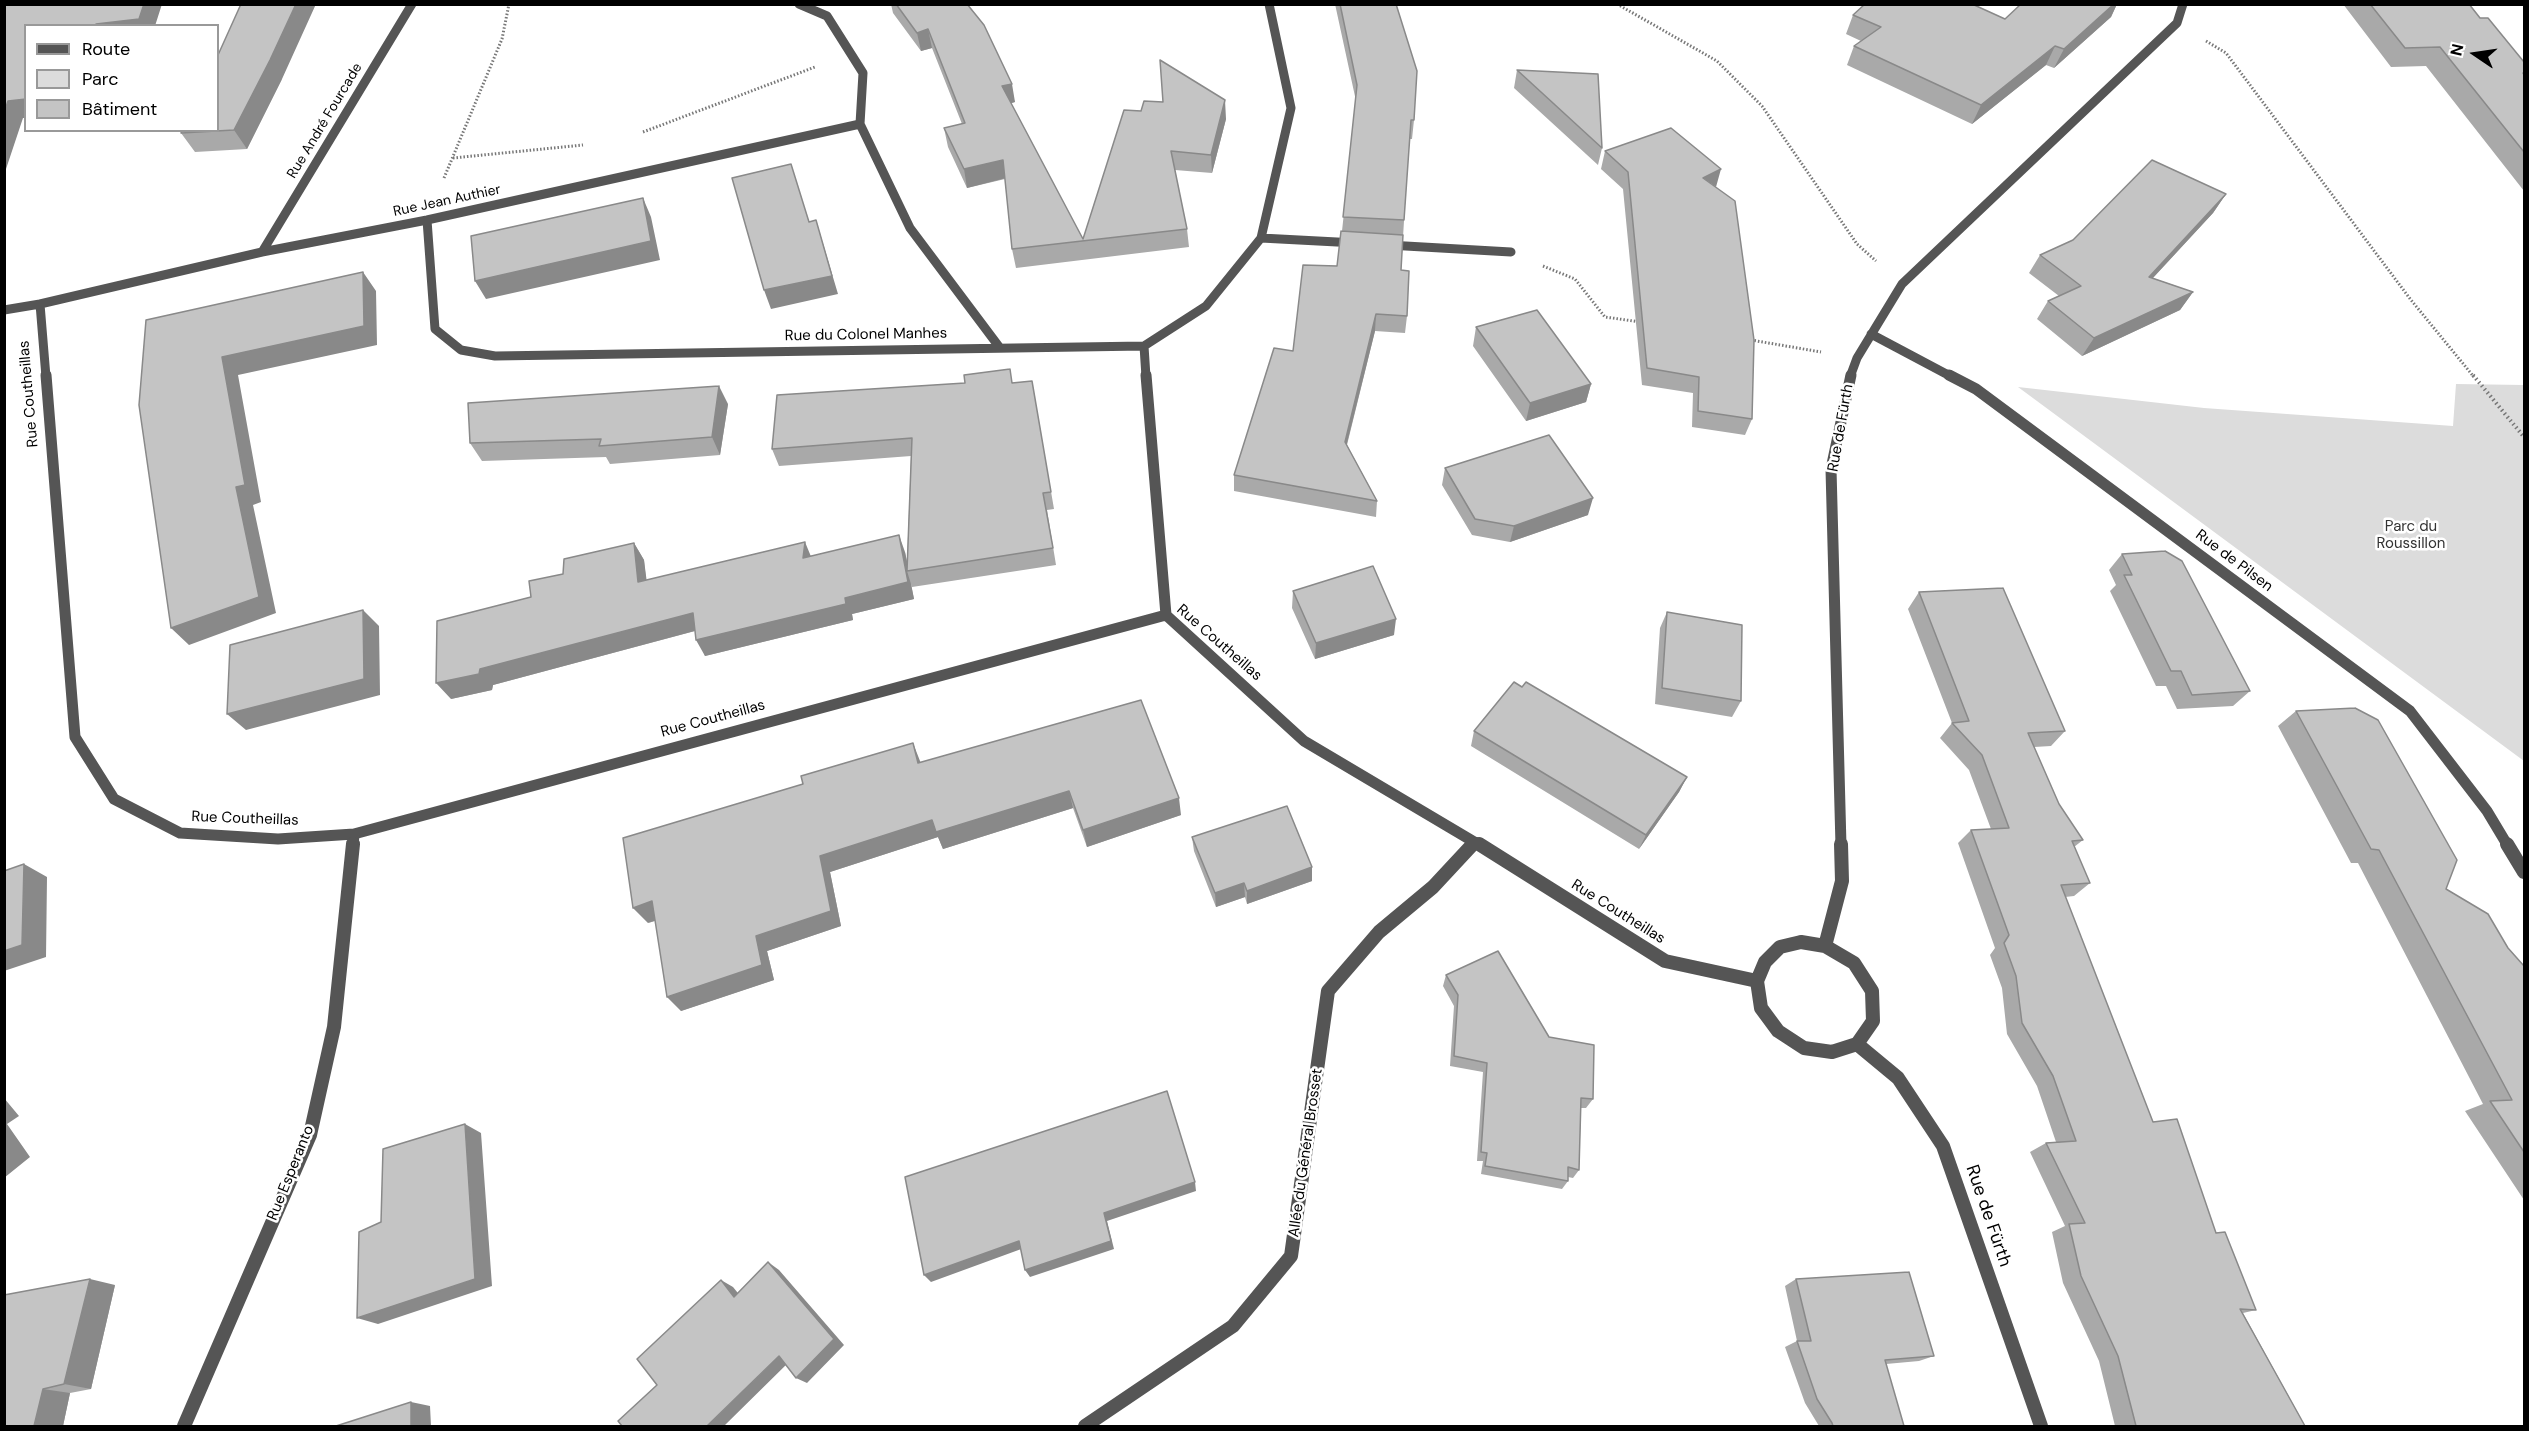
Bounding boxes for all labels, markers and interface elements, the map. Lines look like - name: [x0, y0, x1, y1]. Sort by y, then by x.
- legend: [24, 24, 219, 132]
- north arrow: [2445, 24, 2505, 84]
- text: Route: [82, 37, 130, 61]
- text: N: [2445, 42, 2469, 58]
- street label: Rue André Fourcade: [284, 60, 366, 182]
- text: Parc: [82, 67, 118, 91]
- text: Bâtiment: [82, 97, 157, 121]
- street label: Rue Jean Authier: [392, 181, 502, 221]
- street label: Rue du Colonel Manhes: [785, 325, 947, 345]
- street label: Rue Coutheillas: [15, 340, 43, 448]
- street label: Rue de Fürth: [1824, 383, 1858, 473]
- park label: Parc du Roussillon: [2377, 518, 2445, 553]
- street label: Rue de Pilsen: [2192, 526, 2276, 596]
- street label: Rue Coutheillas: [1173, 601, 1265, 685]
- street label: Rue Coutheillas: [659, 696, 767, 742]
- street label: Rue Coutheillas: [191, 808, 299, 830]
- street label: Rue Coutheillas: [1568, 876, 1668, 948]
- street label: Allée du Général Brosset: [1285, 1068, 1327, 1238]
- street label: Rue Esperanto: [264, 1123, 318, 1223]
- street label: Rue de Fürth: [1960, 1162, 2016, 1270]

